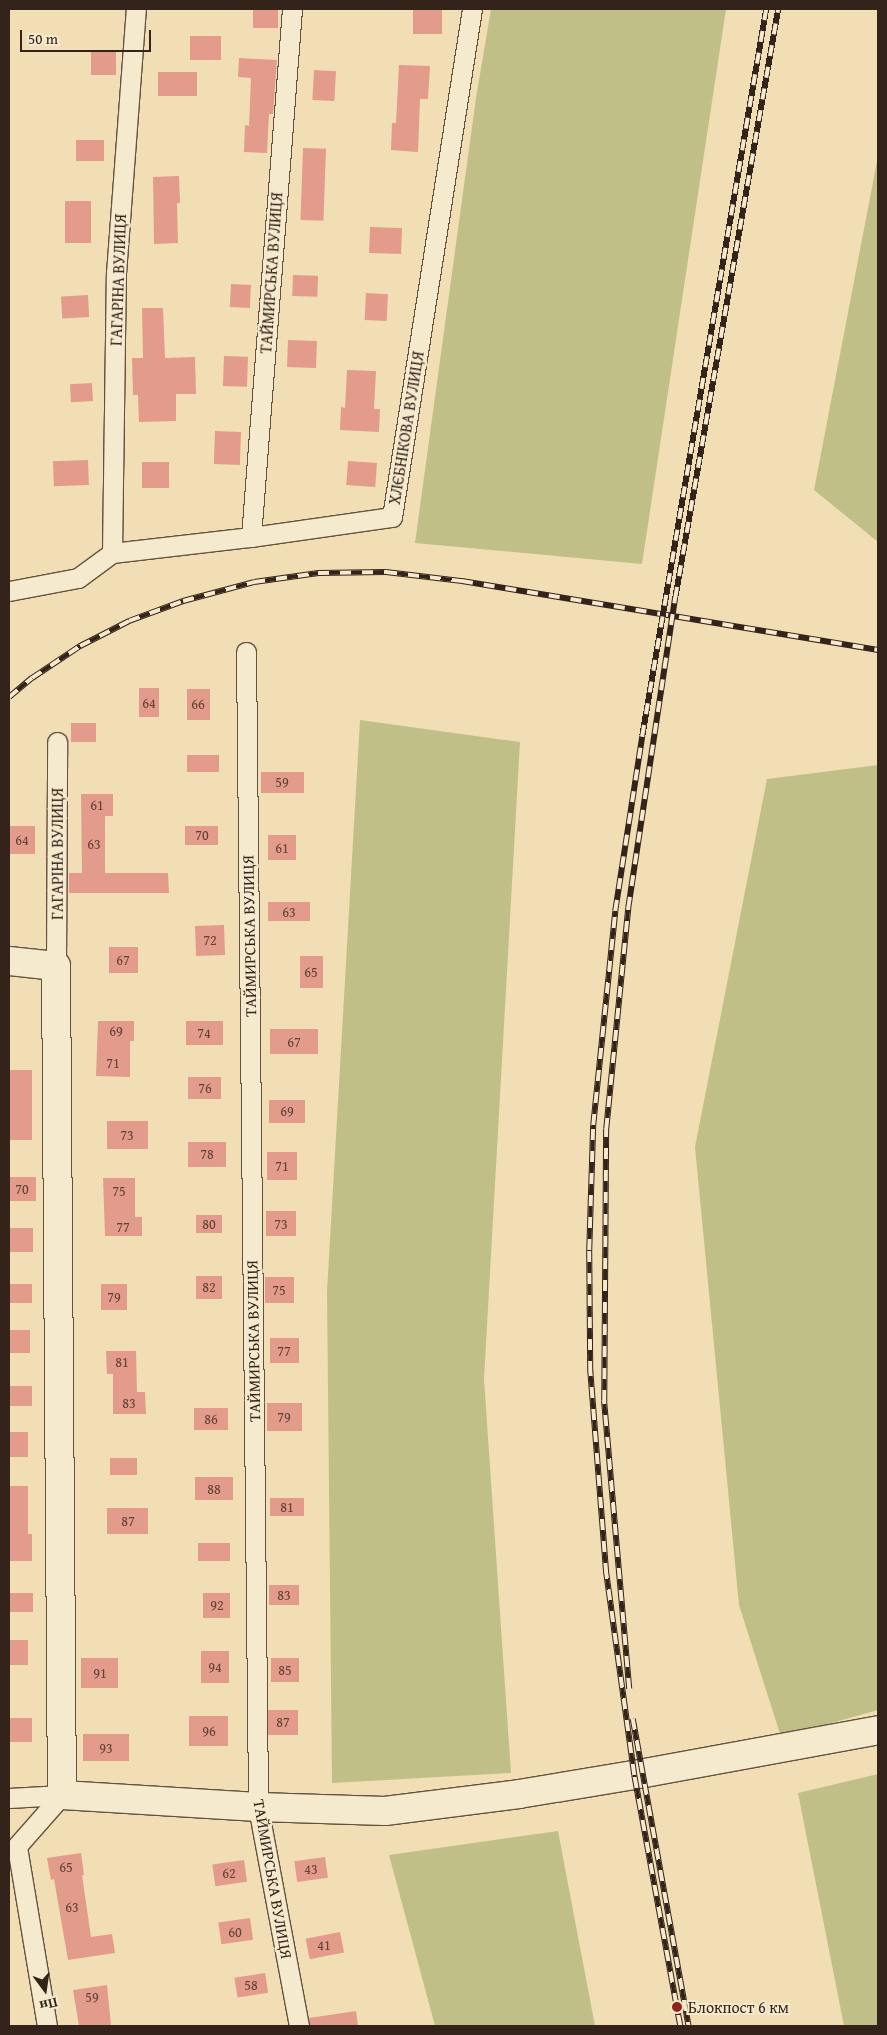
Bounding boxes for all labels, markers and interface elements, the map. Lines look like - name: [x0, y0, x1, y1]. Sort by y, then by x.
- scale bar: [22, 20, 154, 52]
- text: 50 m: [28, 28, 58, 49]
- street label: ТАЙМИРСЬКА ВУЛИЦЯ: [256, 192, 286, 354]
- street label: ГАГАРІНА ВУЛИЦЯ: [106, 214, 130, 346]
- street label: ХЛЄБНІКОВА ВУЛИЦЯ: [384, 350, 428, 506]
- house number: 64: [142, 695, 156, 711]
- house number: 66: [191, 696, 205, 712]
- house number: 59: [275, 774, 289, 790]
- street label: ГАГАРІНА ВУЛИЦЯ: [47, 788, 67, 920]
- house number: 61: [90, 797, 104, 813]
- house number: 70: [195, 827, 209, 843]
- house number: 64: [15, 832, 29, 848]
- house number: 63: [87, 836, 101, 852]
- house number: 61: [275, 840, 289, 856]
- street label: ТАЙМИРСЬКА ВУЛИЦЯ: [238, 855, 260, 1017]
- house number: 63: [282, 904, 296, 920]
- house number: 72: [203, 932, 217, 948]
- house number: 67: [116, 952, 130, 968]
- house number: 65: [304, 964, 318, 980]
- house number: 69: [109, 1023, 123, 1039]
- house number: 74: [197, 1025, 211, 1041]
- house number: 67: [287, 1034, 301, 1050]
- house number: 71: [106, 1055, 120, 1071]
- house number: 76: [198, 1080, 212, 1096]
- house number: 69: [280, 1103, 294, 1119]
- house number: 73: [120, 1127, 134, 1143]
- house number: 78: [200, 1146, 214, 1162]
- house number: 71: [275, 1158, 289, 1174]
- house number: 70: [15, 1181, 29, 1197]
- house number: 75: [112, 1183, 126, 1199]
- house number: 80: [202, 1216, 216, 1232]
- house number: 73: [274, 1216, 288, 1232]
- house number: 77: [116, 1219, 130, 1235]
- street label: ТАЙМИРСЬКА ВУЛИЦЯ: [242, 1260, 264, 1422]
- house number: 82: [202, 1279, 216, 1295]
- house number: 75: [272, 1282, 286, 1298]
- house number: 79: [107, 1289, 121, 1305]
- house number: 77: [277, 1343, 291, 1359]
- house number: 81: [115, 1354, 129, 1370]
- house number: 83: [122, 1395, 136, 1411]
- house number: 79: [277, 1409, 291, 1425]
- house number: 86: [204, 1411, 218, 1427]
- house number: 88: [207, 1481, 221, 1497]
- house number: 81: [280, 1499, 294, 1515]
- house number: 87: [121, 1513, 135, 1529]
- house number: 83: [277, 1587, 291, 1603]
- house number: 92: [210, 1597, 224, 1613]
- house number: 94: [208, 1659, 222, 1675]
- house number: 85: [278, 1662, 292, 1678]
- house number: 91: [93, 1665, 107, 1681]
- house number: 87: [276, 1714, 290, 1730]
- house number: 96: [202, 1723, 216, 1739]
- house number: 93: [99, 1740, 113, 1756]
- street label: ТАЙМИРСЬКА ВУЛИЦЯ: [250, 1798, 296, 1960]
- house number: 65: [59, 1859, 73, 1875]
- house number: 43: [304, 1861, 318, 1877]
- house number: 62: [222, 1865, 236, 1881]
- house number: 63: [65, 1899, 79, 1915]
- house number: 60: [228, 1924, 242, 1940]
- house number: 41: [317, 1937, 331, 1953]
- north arrow: [20, 1965, 70, 2015]
- house number: 58: [244, 1977, 258, 1993]
- house number: 59: [85, 1989, 99, 2005]
- text: Пн: [37, 1993, 60, 2016]
- place label: Блокпост 6 км: [688, 1997, 789, 2017]
- marker: Блокпост 6 км: [670, 2000, 684, 2014]

